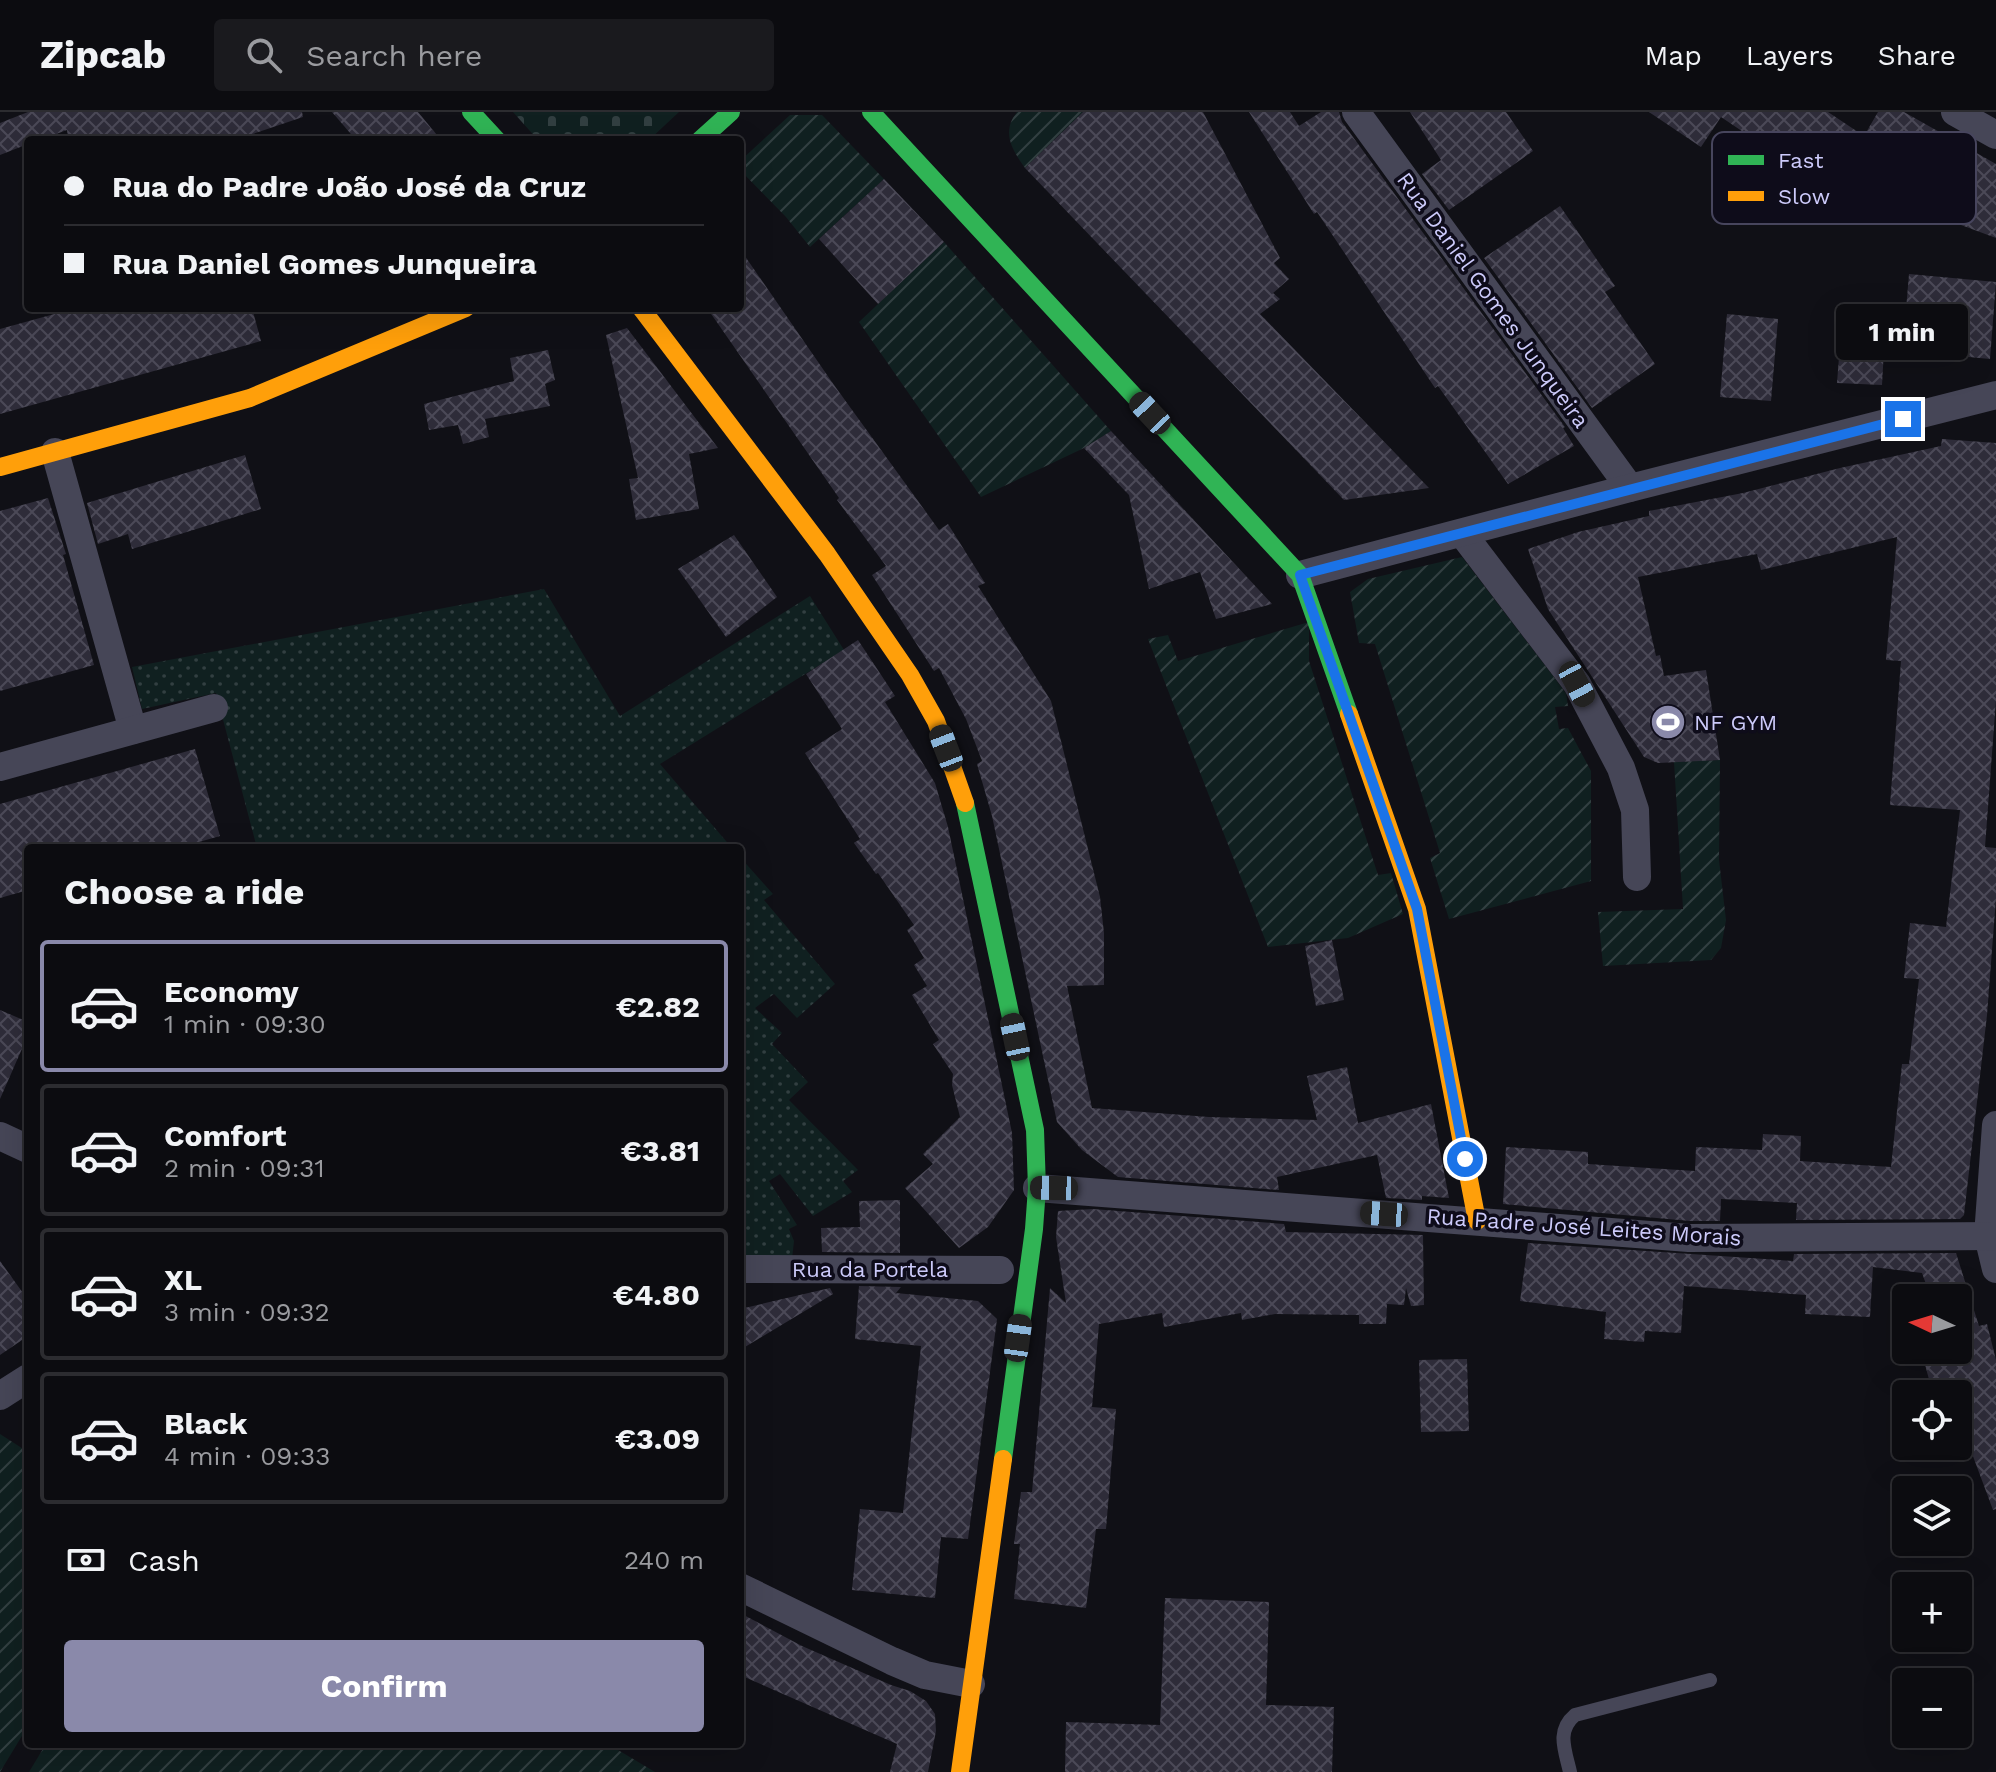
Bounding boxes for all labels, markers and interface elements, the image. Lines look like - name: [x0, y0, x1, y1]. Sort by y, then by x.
- search box: [214, 19, 774, 91]
- text: Zipcab: [40, 33, 166, 77]
- icon: search: [242, 33, 286, 77]
- text: Search here: [306, 38, 482, 73]
- text: Map: [1645, 39, 1702, 72]
- text: Layers: [1746, 39, 1834, 72]
- text: Share: [1878, 39, 1956, 72]
- legend: [1712, 132, 1976, 224]
- text: Fast: [1778, 148, 1824, 173]
- street label: Rua Daniel Gomes Junqueira: [1392, 168, 1594, 432]
- text: Rua do Padre João José da Cruz: [112, 169, 586, 204]
- text: Slow: [1778, 184, 1830, 209]
- text: Rua Daniel Gomes Junqueira: [112, 246, 537, 281]
- callout: 1 min: [1837, 303, 1969, 359]
- text: 1 min: [1869, 317, 1935, 347]
- car: [1125, 387, 1175, 439]
- route end: [1885, 401, 1921, 437]
- car: [1555, 657, 1599, 711]
- sports icon: NF GYM: [1649, 703, 1687, 741]
- place label: NF GYM: [1694, 710, 1777, 735]
- car: [926, 721, 966, 775]
- text: Choose a ride: [64, 871, 304, 913]
- icon: car: [68, 970, 140, 1042]
- text: Economy: [164, 974, 299, 1009]
- text: €2.82: [616, 989, 700, 1024]
- text: 1 min · 09:30: [164, 1009, 326, 1039]
- car: [998, 1011, 1032, 1063]
- icon: car: [68, 1114, 140, 1186]
- text: Comfort: [164, 1118, 286, 1153]
- text: €3.81: [621, 1133, 700, 1168]
- route start: [1447, 1141, 1483, 1177]
- text: 2 min · 09:31: [164, 1153, 325, 1183]
- car: [1030, 1176, 1078, 1200]
- car: [1359, 1200, 1409, 1228]
- street label: Rua Padre José Leites Morais: [1426, 1204, 1742, 1250]
- street label: Rua da Portela: [792, 1257, 948, 1282]
- icon: car: [68, 1258, 140, 1330]
- text: XL: [164, 1262, 202, 1297]
- text: €4.80: [613, 1277, 700, 1312]
- north arrow: [1892, 1284, 1972, 1364]
- map controls: [1892, 1284, 1972, 1748]
- text: 3 min · 09:32: [164, 1297, 330, 1327]
- car: [1003, 1313, 1033, 1363]
- button: locate: [1892, 1380, 1972, 1460]
- icon: car: [68, 1402, 140, 1474]
- text: Black: [164, 1406, 248, 1441]
- text: €3.09: [615, 1421, 700, 1456]
- text: 4 min · 09:33: [164, 1441, 330, 1471]
- button: layers: [1892, 1476, 1972, 1556]
- icon: cash: [64, 1538, 108, 1582]
- text: Cash: [128, 1543, 200, 1578]
- text: 240 m: [624, 1545, 704, 1575]
- button: +: [1892, 1572, 1972, 1652]
- button: Confirm: [64, 1640, 704, 1732]
- button: −: [1892, 1668, 1972, 1748]

